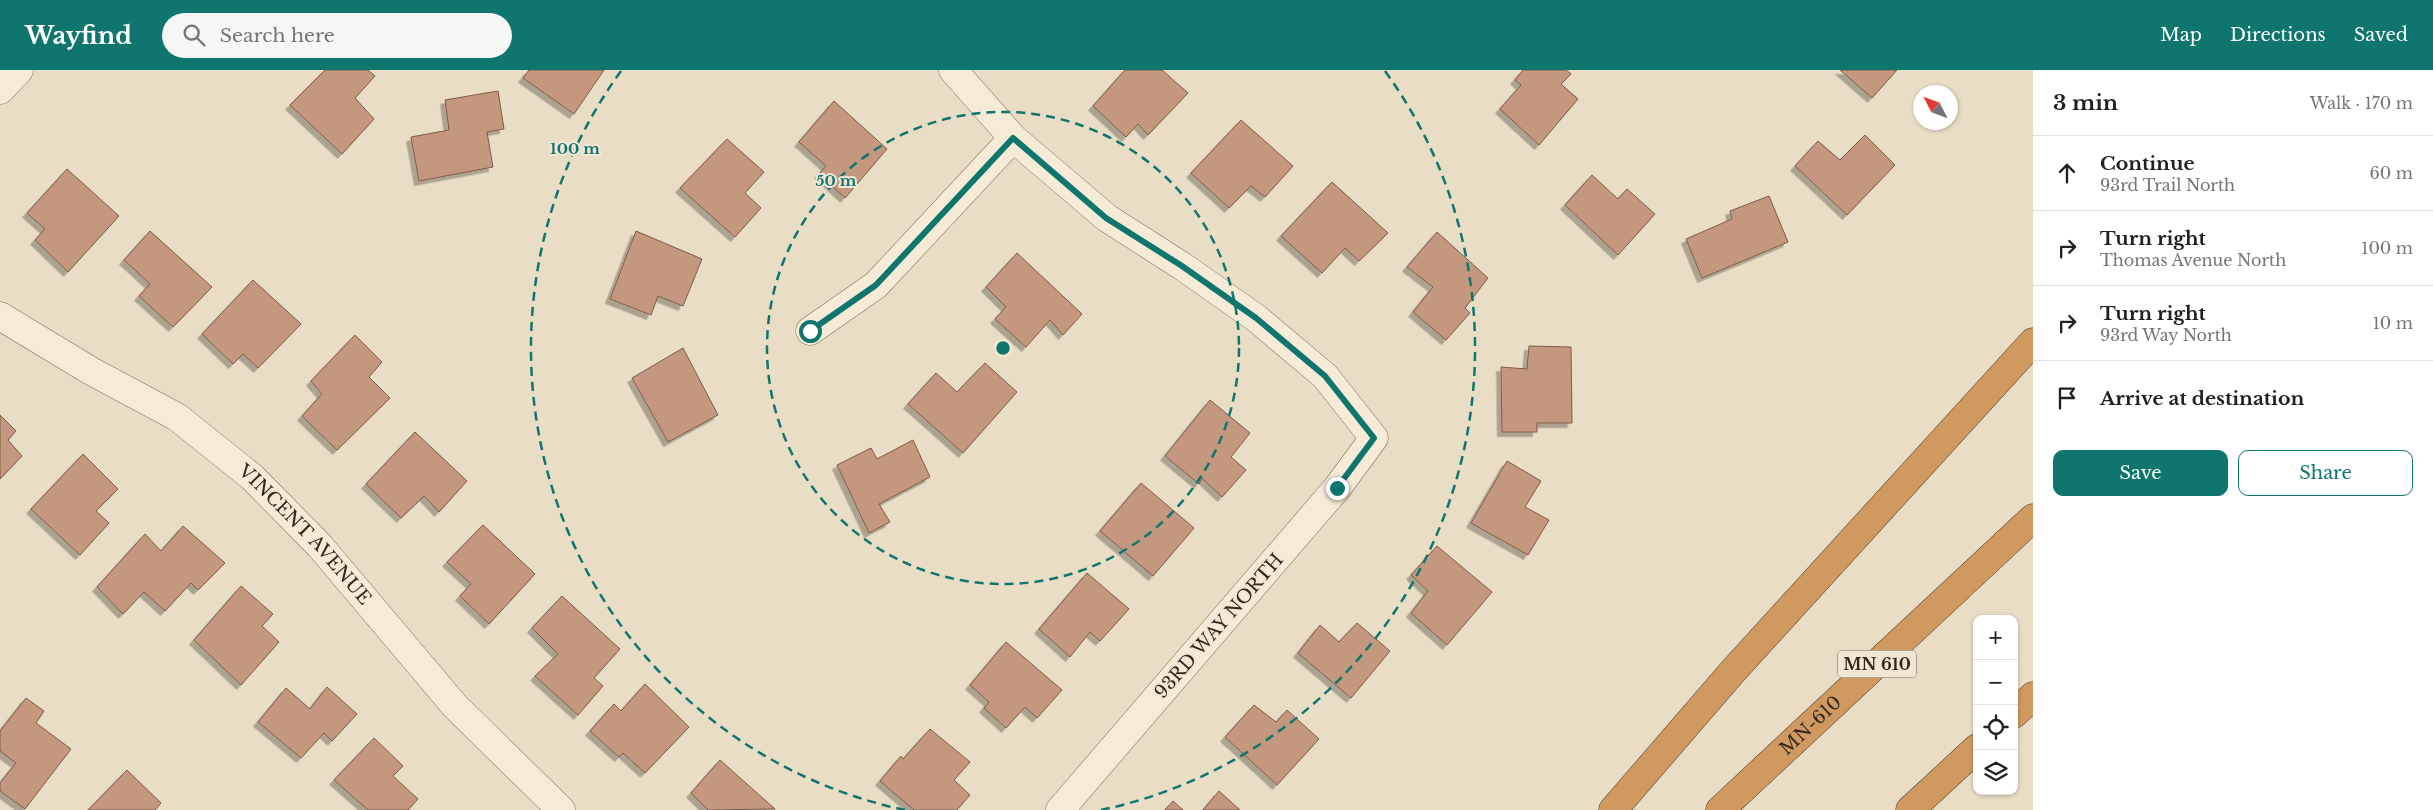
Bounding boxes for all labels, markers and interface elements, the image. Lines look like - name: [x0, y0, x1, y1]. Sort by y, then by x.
- search box: [162, 13, 512, 58]
- text: Wayfind: [25, 21, 132, 50]
- icon: search: [180, 21, 208, 49]
- text: Search here: [220, 24, 335, 47]
- text: Map: [2160, 24, 2202, 46]
- text: Directions: [2230, 24, 2326, 46]
- text: Saved: [2354, 24, 2408, 46]
- north arrow: [1913, 85, 1958, 130]
- text: 3 min: [2053, 90, 2118, 116]
- text: Walk · 170 m: [2310, 93, 2413, 113]
- text: 100 m: [550, 139, 600, 158]
- text: Continue: [2100, 152, 2195, 175]
- icon: ahead: [2053, 159, 2081, 187]
- text: 60 m: [2370, 163, 2413, 183]
- text: 50 m: [816, 171, 857, 190]
- text: 93rd Trail North: [2100, 175, 2235, 195]
- text: Turn right: [2100, 227, 2206, 250]
- icon: right: [2053, 234, 2081, 262]
- text: 100 m: [2361, 238, 2413, 258]
- text: Thomas Avenue North: [2100, 250, 2286, 270]
- text: Turn right: [2100, 302, 2206, 325]
- icon: right: [2053, 309, 2081, 337]
- text: 10 m: [2373, 313, 2413, 333]
- route start: [799, 320, 822, 343]
- text: 93rd Way North: [2100, 325, 2232, 345]
- centre of rings: [994, 339, 1012, 357]
- icon: arrive: [2053, 384, 2081, 412]
- text: Arrive at destination: [2100, 387, 2304, 410]
- button: Save: [2053, 450, 2228, 496]
- button: Share: [2238, 450, 2413, 496]
- street label: VINCENT AVENUE: [233, 459, 376, 609]
- route end: [1326, 477, 1349, 500]
- street label: 93RD WAY NORTH: [1150, 549, 1288, 703]
- map controls: [1973, 615, 2018, 795]
- button: +: [1973, 615, 2018, 660]
- road number: MN 610: [1838, 650, 1916, 678]
- button: −: [1973, 660, 2018, 705]
- street label: MN-610: [1775, 691, 1846, 760]
- button: locate: [1973, 705, 2018, 750]
- button: layers: [1973, 750, 2018, 795]

